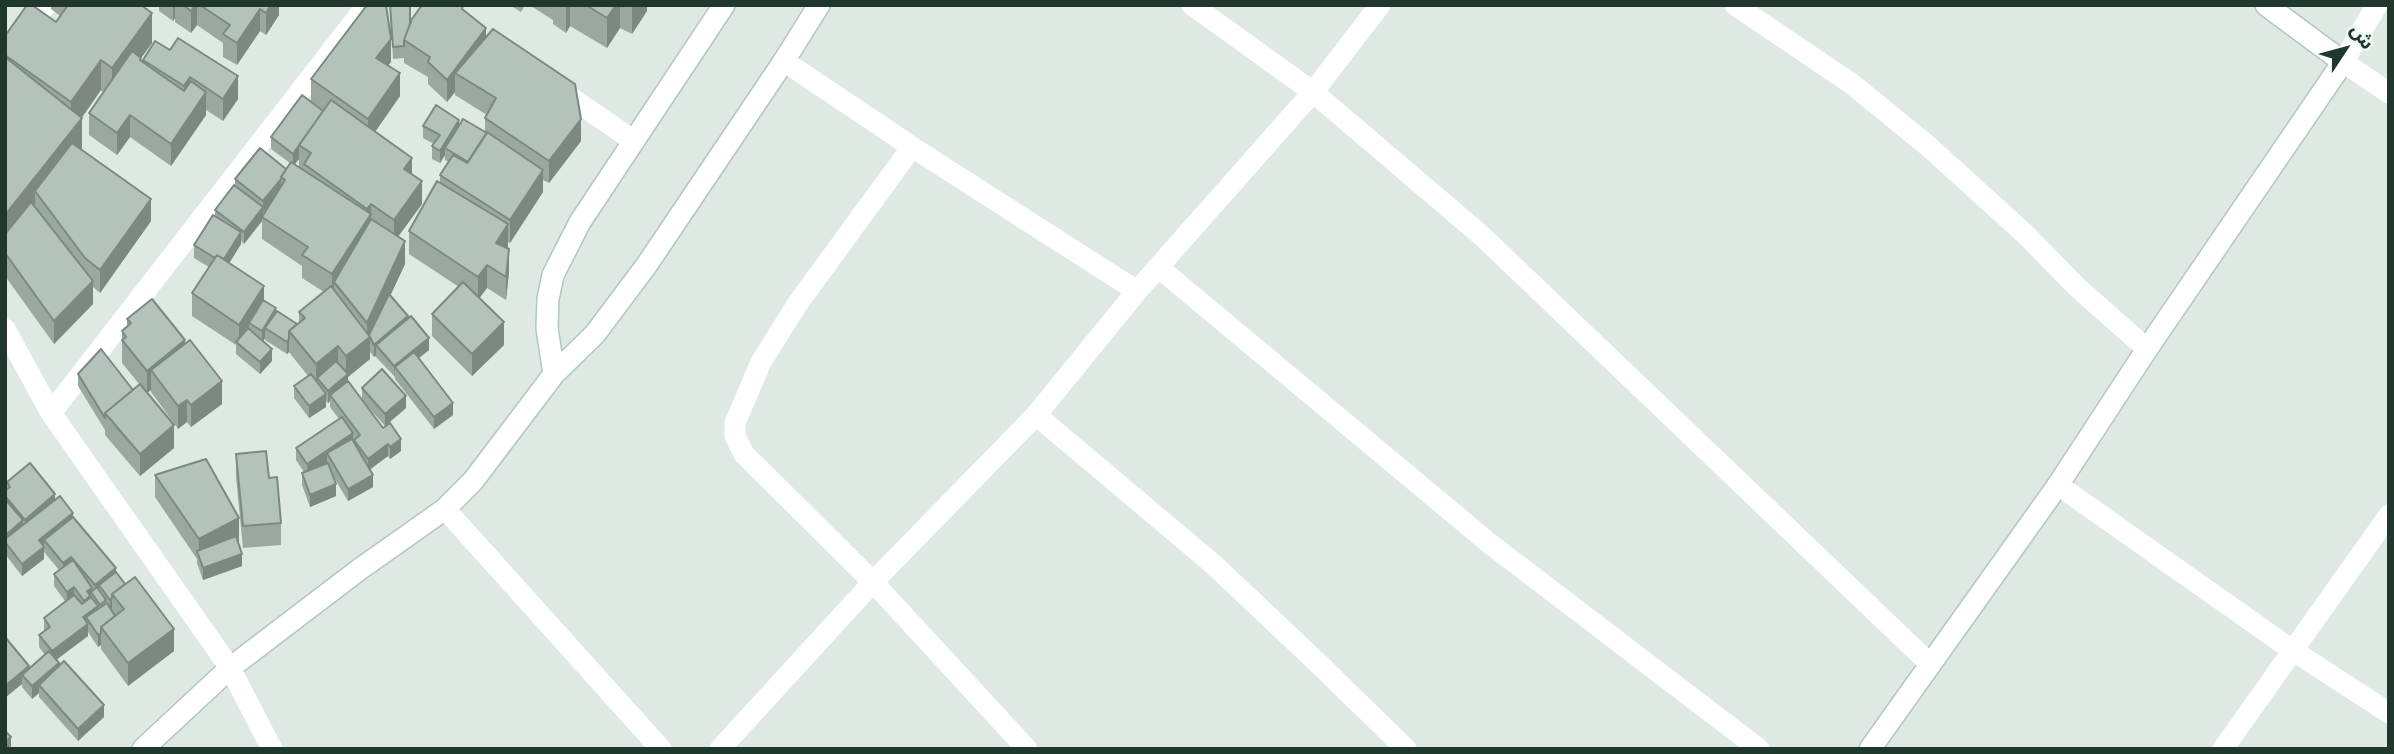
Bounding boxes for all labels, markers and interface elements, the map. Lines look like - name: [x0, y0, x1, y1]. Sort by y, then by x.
- north arrow: [2310, 14, 2380, 84]
- text: ش: [2345, 20, 2379, 54]

